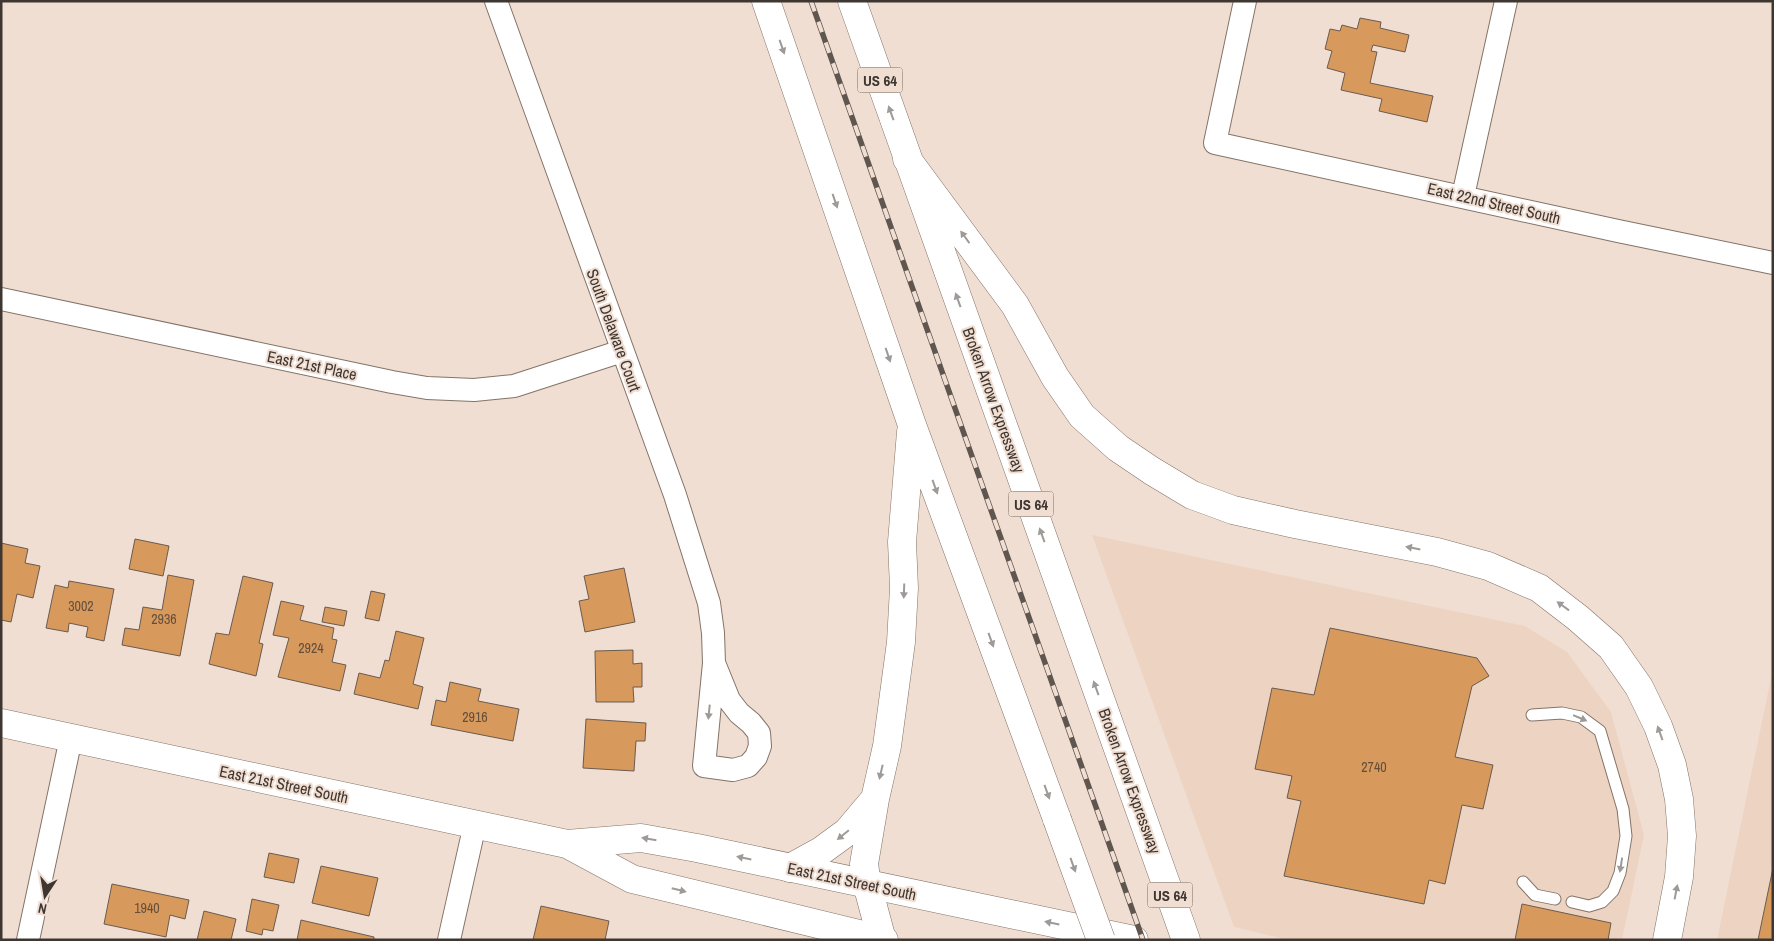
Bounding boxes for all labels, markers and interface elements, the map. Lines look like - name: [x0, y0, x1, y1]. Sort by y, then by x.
- one-way arrow: [779, 40, 786, 55]
- road number: US 64: [858, 68, 902, 92]
- one-way arrow: [887, 105, 894, 120]
- street label: East 22nd Street South: [1425, 177, 1563, 229]
- one-way arrow: [831, 194, 839, 209]
- one-way arrow: [960, 230, 970, 244]
- street label: South Delaware Court: [582, 266, 647, 395]
- one-way arrow: [954, 292, 961, 307]
- street label: Broken Arrow Expressway: [957, 324, 1031, 476]
- street label: East 21st Place: [265, 345, 359, 385]
- one-way arrow: [885, 347, 892, 362]
- one-way arrow: [931, 480, 939, 495]
- road number: US 64: [1008, 492, 1054, 516]
- one-way arrow: [1038, 527, 1046, 542]
- one-way arrow: [1405, 543, 1421, 551]
- one-way arrow: [899, 583, 907, 599]
- house number: 3002: [68, 597, 94, 615]
- one-way arrow: [1556, 601, 1570, 611]
- house number: 2936: [151, 610, 177, 628]
- one-way arrow: [988, 632, 995, 647]
- house number: 2924: [298, 639, 324, 657]
- one-way arrow: [1092, 680, 1100, 695]
- one-way arrow: [705, 704, 713, 720]
- street label: Broken Arrow Expressway: [1093, 705, 1167, 857]
- house number: 2916: [462, 708, 488, 726]
- one-way arrow: [1573, 715, 1587, 723]
- one-way arrow: [1656, 725, 1663, 740]
- house number: 2740: [1361, 758, 1387, 776]
- street label: East 21st Street South: [217, 760, 351, 808]
- one-way arrow: [877, 765, 885, 780]
- one-way arrow: [1043, 785, 1051, 800]
- one-way arrow: [836, 829, 849, 840]
- one-way arrow: [641, 835, 657, 843]
- one-way arrow: [736, 854, 751, 862]
- street label: East 21st Street South: [785, 857, 919, 905]
- one-way arrow: [1070, 857, 1077, 872]
- one-way arrow: [1617, 858, 1625, 874]
- north arrow: [20, 871, 70, 921]
- road number: US 64: [1148, 882, 1192, 908]
- one-way arrow: [1673, 883, 1681, 899]
- one-way arrow: [672, 887, 687, 895]
- text: N: [36, 899, 48, 918]
- house number: 1940: [134, 899, 160, 917]
- one-way arrow: [1045, 919, 1060, 927]

